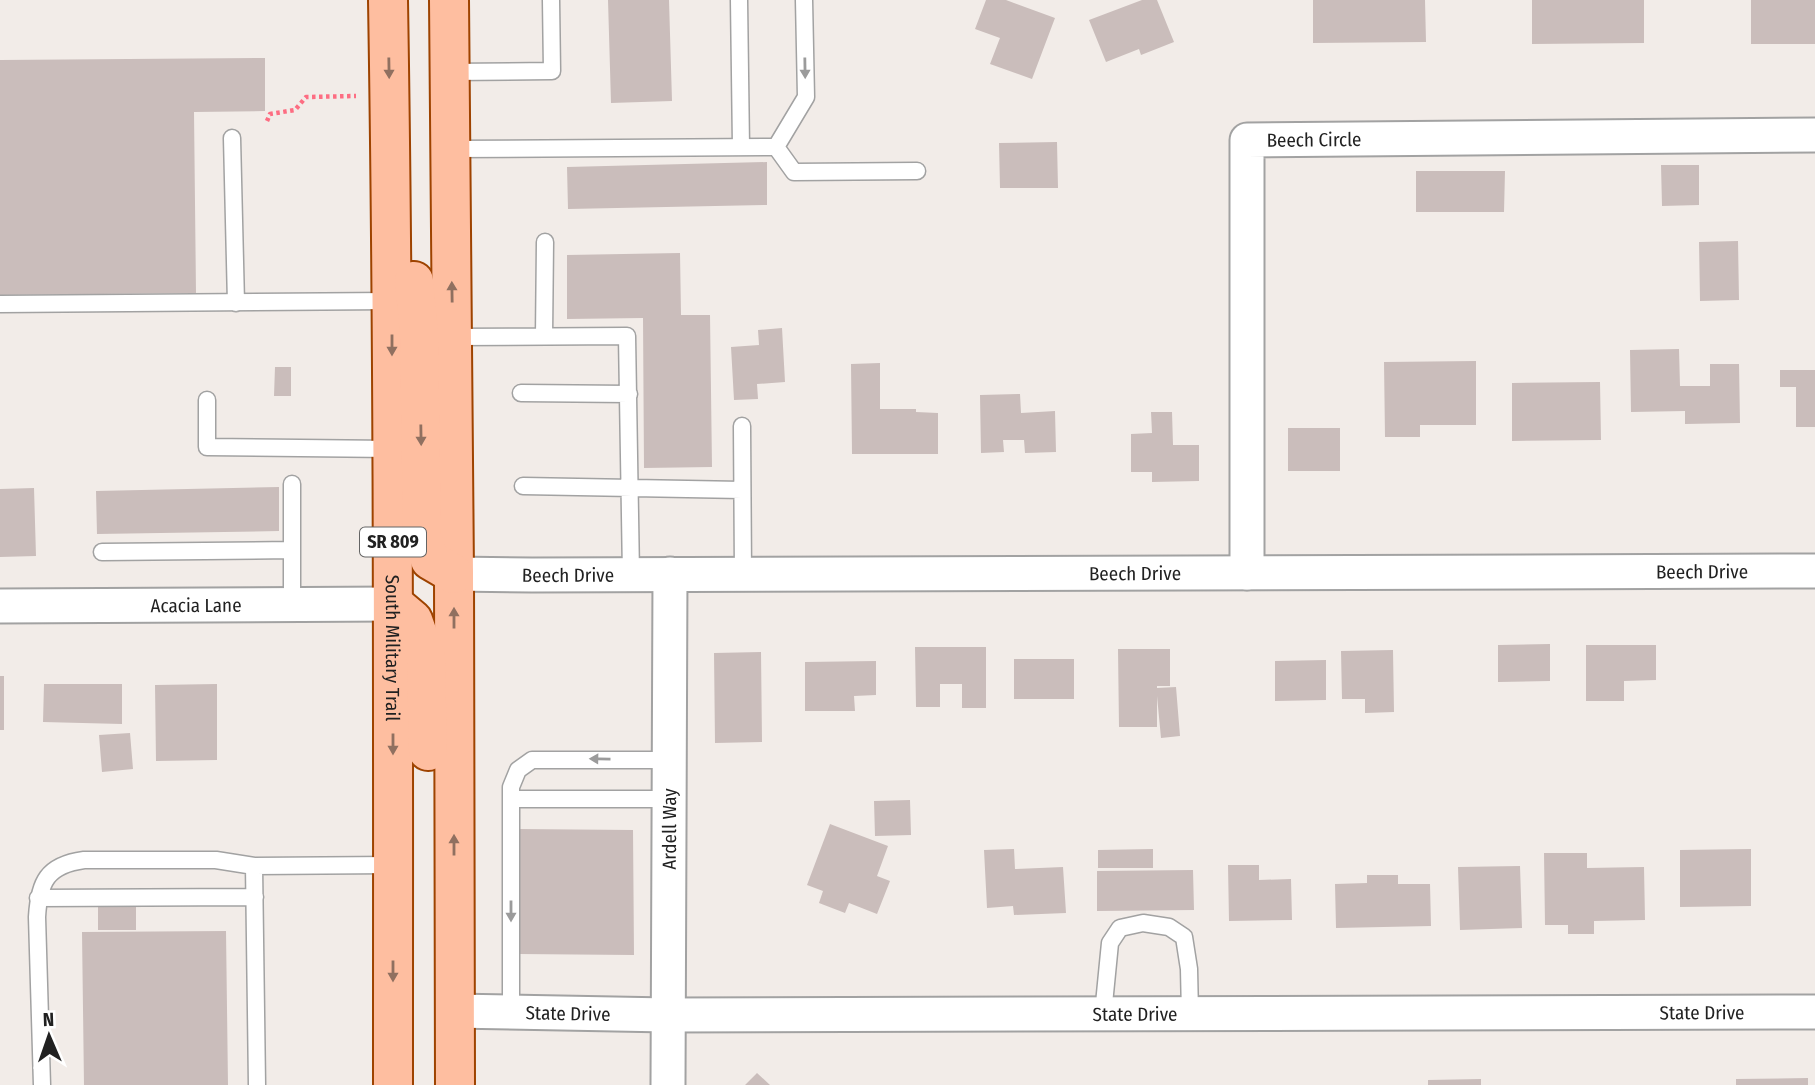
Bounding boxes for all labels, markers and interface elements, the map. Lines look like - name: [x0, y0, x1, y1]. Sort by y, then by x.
- one-way arrow: [383, 57, 395, 79]
- one-way arrow: [800, 57, 811, 79]
- street label: Beech Circle: [1266, 128, 1362, 152]
- one-way arrow: [446, 281, 458, 303]
- one-way arrow: [386, 334, 398, 356]
- one-way arrow: [415, 424, 426, 446]
- road number: SR 809: [360, 528, 426, 556]
- street label: Beech Drive: [1656, 560, 1748, 583]
- street label: Beech Drive: [1089, 562, 1181, 585]
- street label: Beech Drive: [522, 564, 614, 587]
- street label: South Military Trail: [381, 575, 404, 721]
- street label: Acacia Lane: [150, 594, 242, 617]
- one-way arrow: [448, 607, 460, 629]
- one-way arrow: [387, 733, 399, 755]
- one-way arrow: [589, 753, 611, 765]
- street label: Ardell Way: [658, 788, 681, 870]
- one-way arrow: [448, 834, 460, 856]
- one-way arrow: [505, 900, 517, 922]
- one-way arrow: [387, 960, 399, 982]
- north arrow: [14, 1001, 84, 1071]
- street label: State Drive: [525, 1001, 611, 1026]
- street label: State Drive: [1659, 1001, 1744, 1024]
- street label: State Drive: [1092, 1003, 1177, 1026]
- text: N: [42, 1008, 55, 1031]

